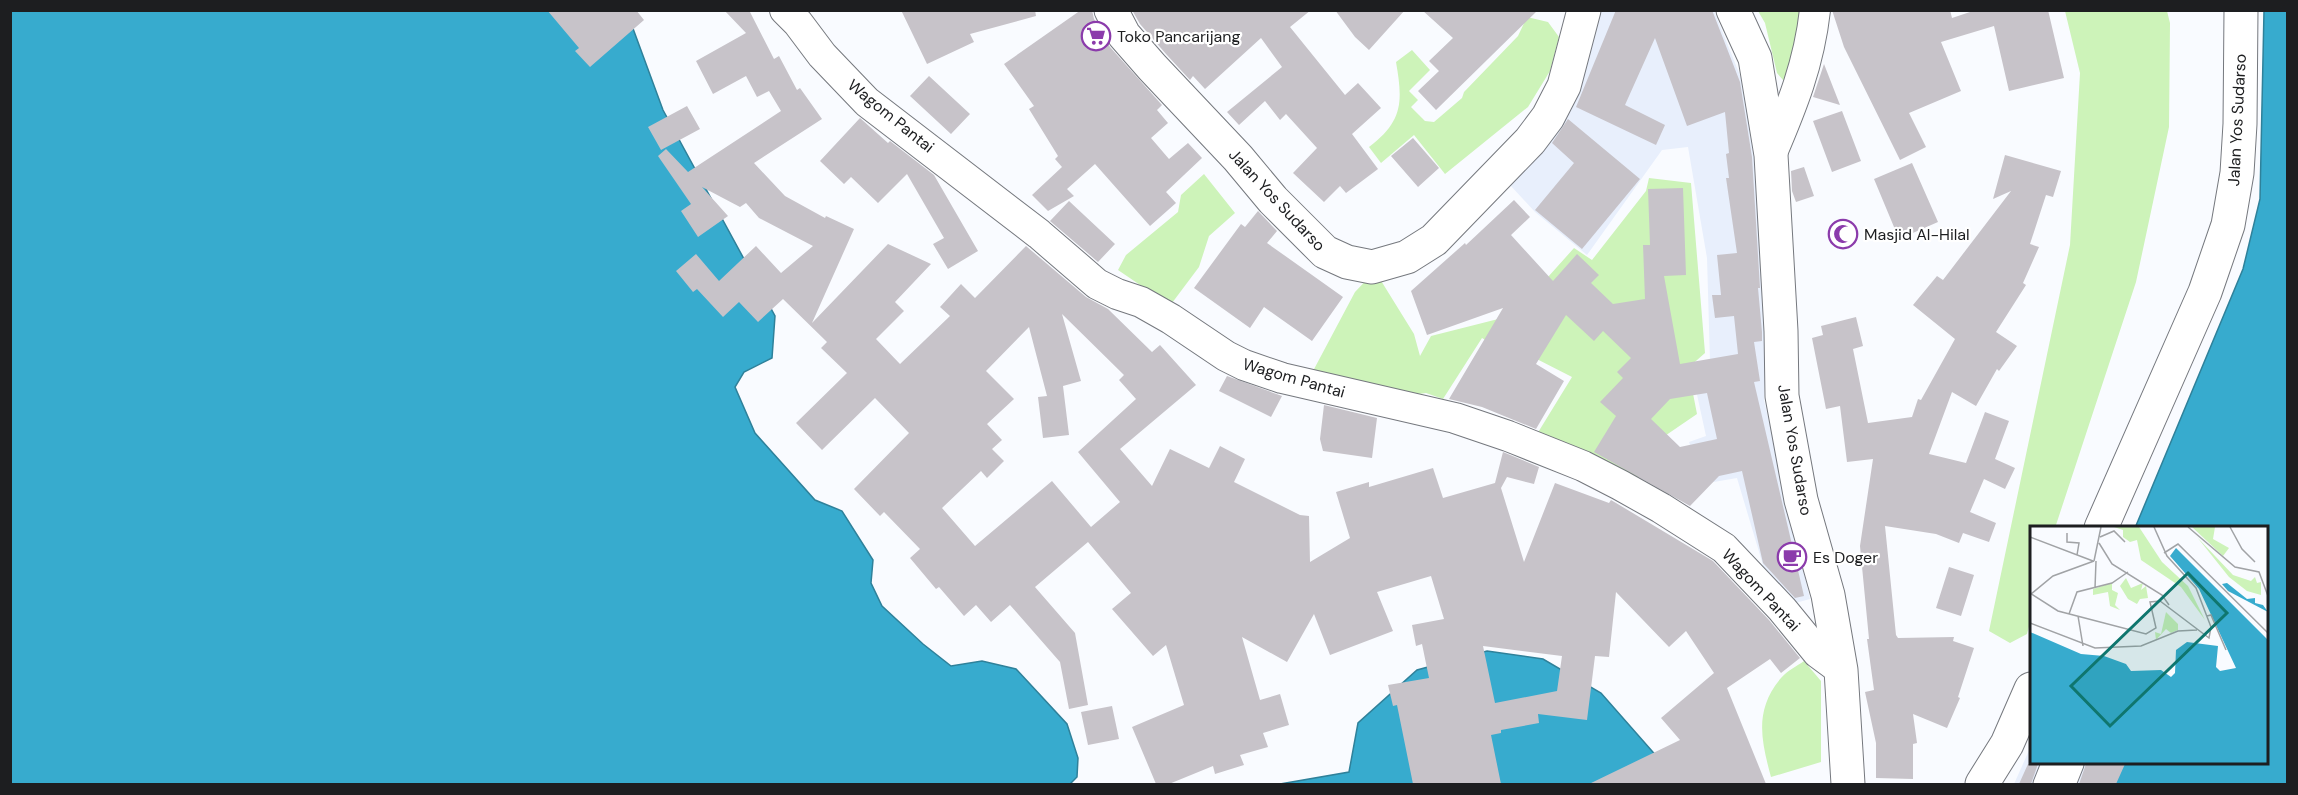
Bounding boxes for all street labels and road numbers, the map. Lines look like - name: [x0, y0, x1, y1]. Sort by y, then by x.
- street label: Jalan Yos Sudarso: [2223, 53, 2251, 187]
- street label: Wagom Pantai: [843, 75, 939, 157]
- street label: Jalan Yos Sudarso: [1224, 144, 1330, 256]
- street label: Wagom Pantai: [1240, 353, 1348, 403]
- street label: Jalan Yos Sudarso: [1773, 383, 1817, 517]
- street label: Wagom Pantai: [1717, 544, 1805, 636]

